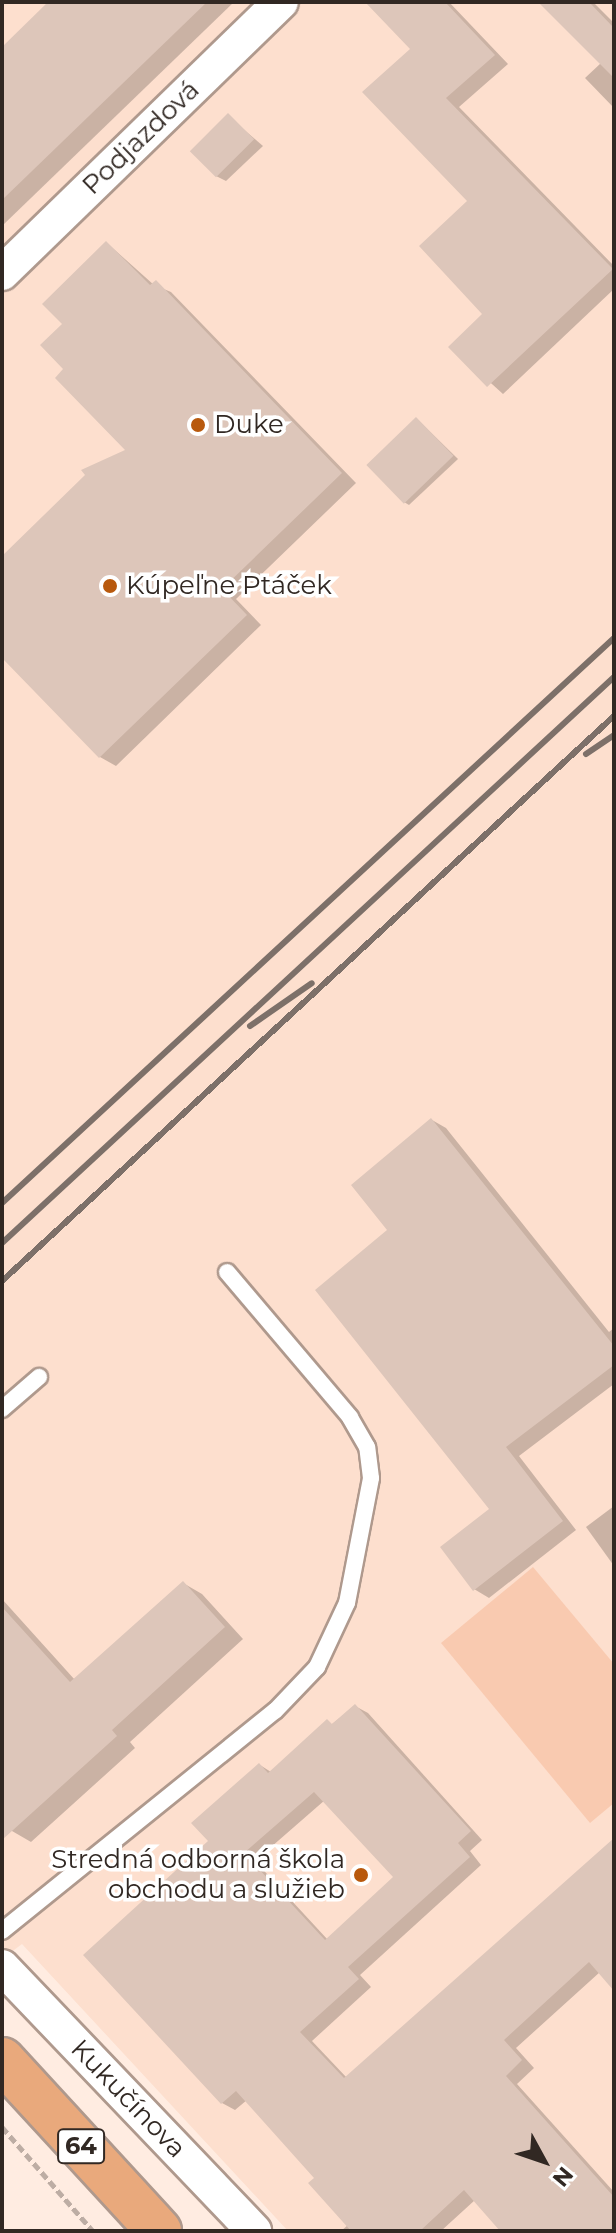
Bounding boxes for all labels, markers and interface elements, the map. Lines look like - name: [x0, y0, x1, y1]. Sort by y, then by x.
- street label: Podjazdová: [76, 75, 206, 201]
- place label: Duke: [214, 409, 284, 441]
- marker: Duke: [189, 416, 207, 434]
- place label: Kúpeľne Ptáček: [126, 570, 332, 602]
- marker: Kúpeľne Ptáček: [101, 577, 119, 595]
- place label: Stredná odborná škola obchodu a služieb: [51, 1844, 345, 1906]
- marker: Stredná odborná škola obchodu a služieb: [352, 1866, 370, 1884]
- street label: Kukučínova: [64, 2033, 192, 2165]
- north arrow: [504, 2121, 584, 2201]
- road number: 64: [57, 2126, 105, 2166]
- text: N: [547, 2161, 579, 2192]

